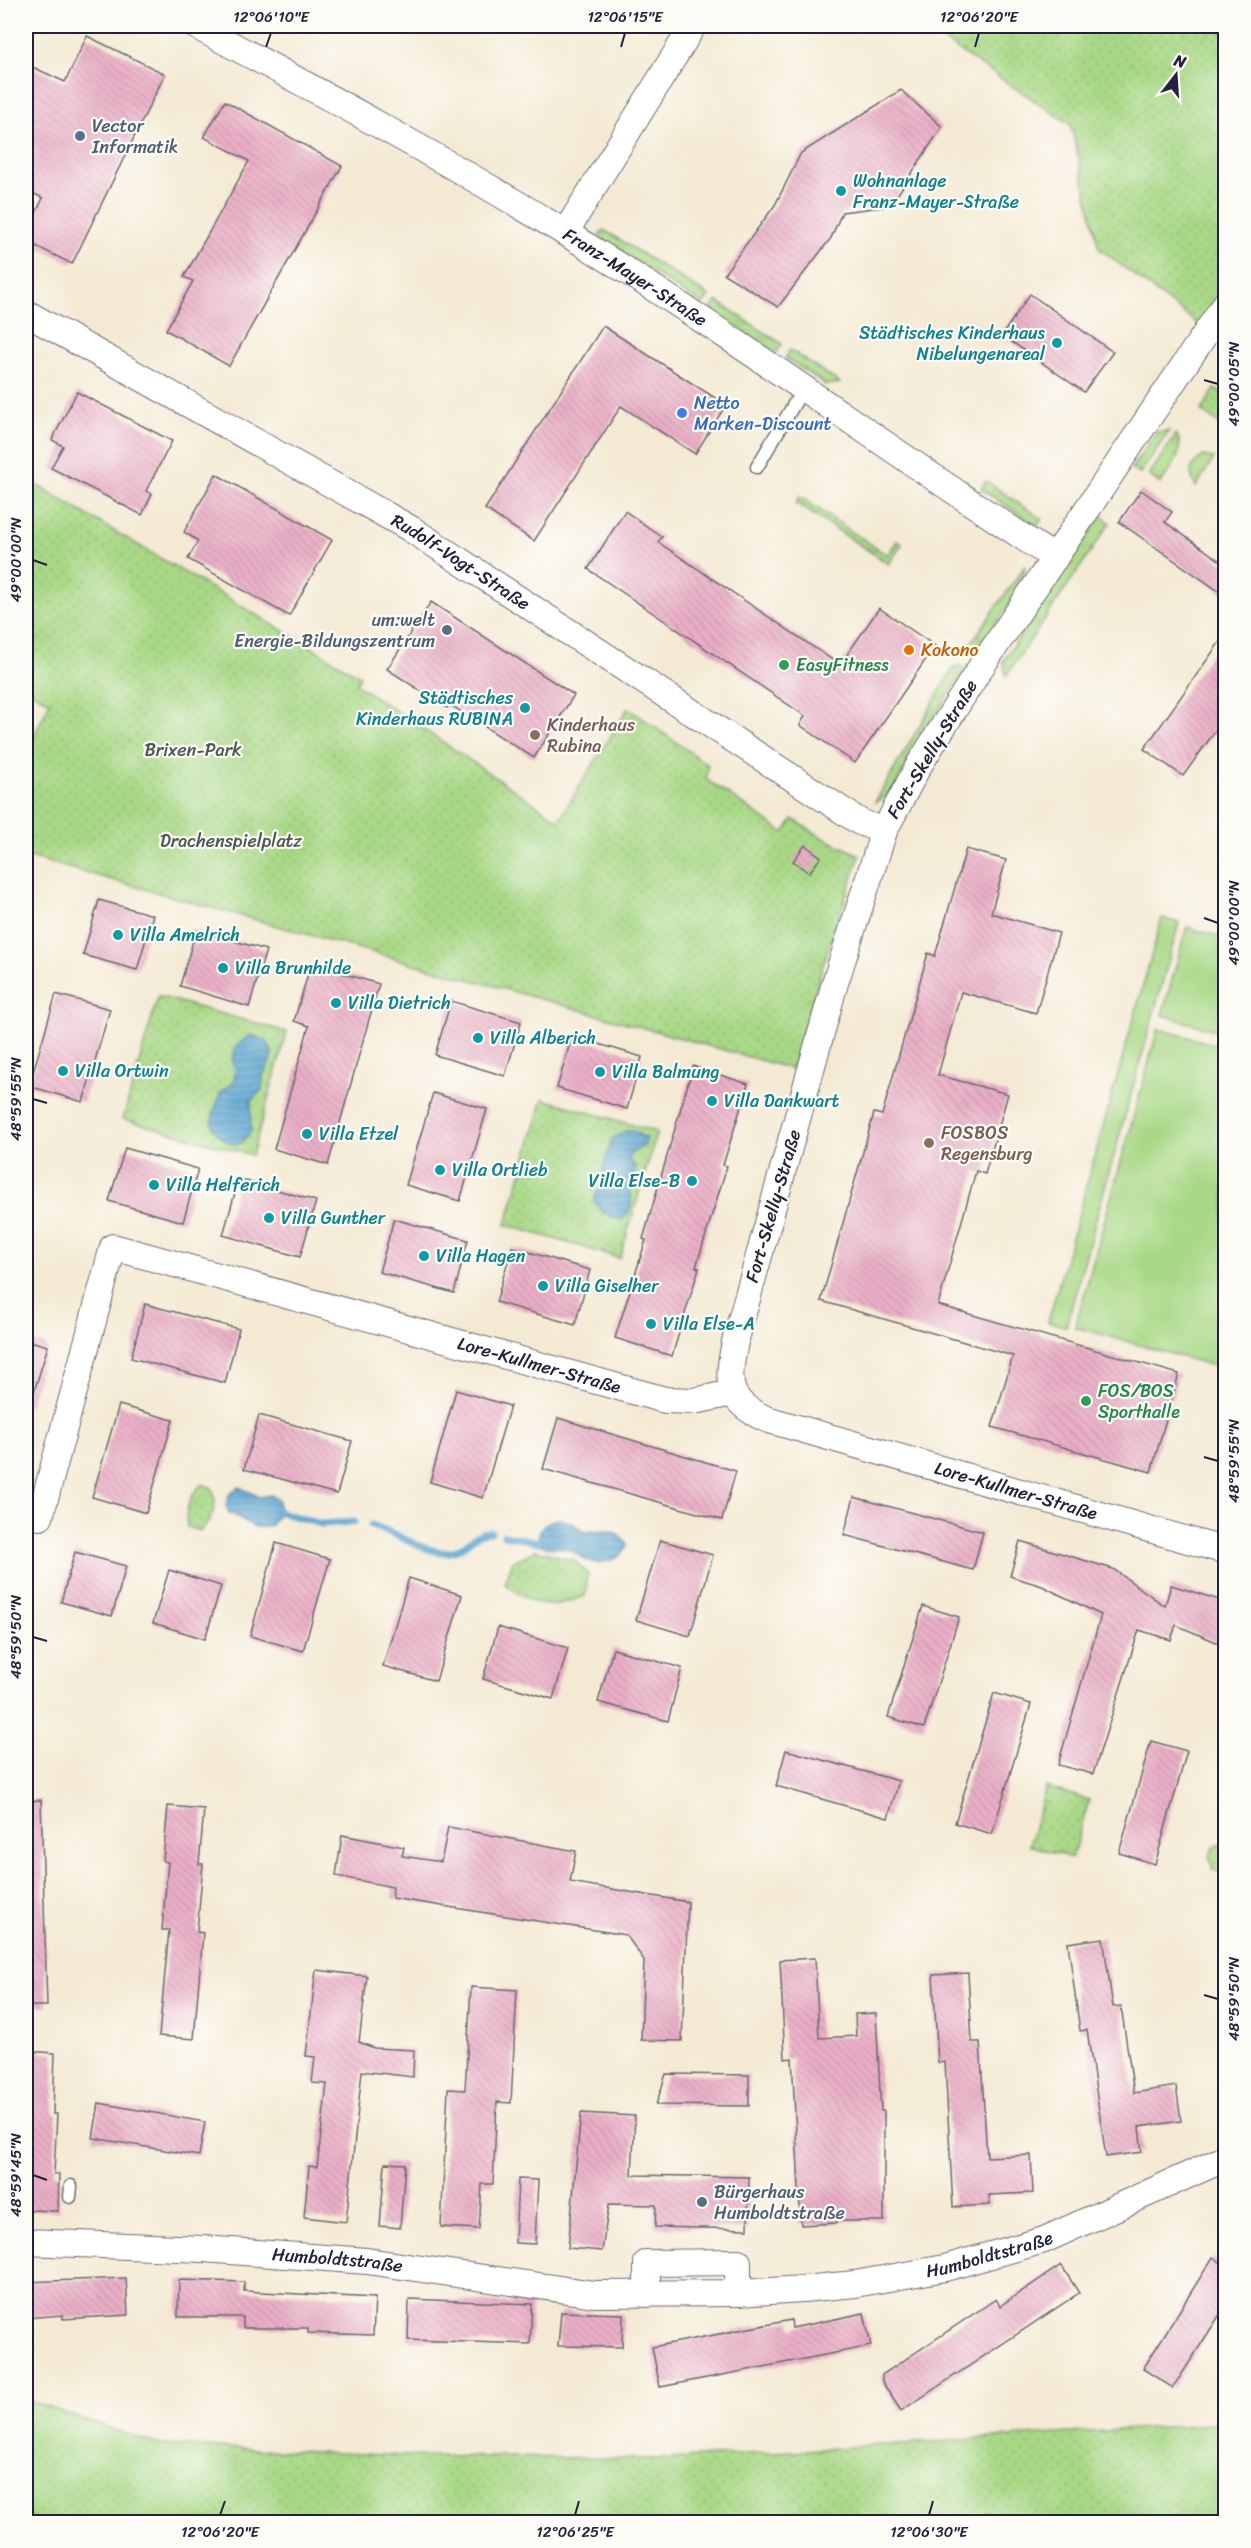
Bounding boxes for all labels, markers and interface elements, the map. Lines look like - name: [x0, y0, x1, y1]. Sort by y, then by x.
- text: 12°06'10"E: [233, 4, 310, 30]
- text: 12°06'15"E: [587, 4, 664, 30]
- text: 12°06'20"E: [940, 4, 1020, 30]
- north arrow: [1146, 45, 1206, 105]
- text: N: [1170, 45, 1191, 77]
- place label: Vector Informatik: [91, 110, 178, 163]
- marker: Vector Informatik: [73, 129, 87, 143]
- place label: Wohnanlage Franz-Mayer-Straße: [853, 165, 1019, 218]
- marker: Wohnanlage Franz-Mayer-Straße: [834, 184, 848, 198]
- street label: Franz-Mayer-Straße: [557, 219, 714, 335]
- place label: Städtisches Kinderhaus Nibelungenareal: [859, 317, 1046, 370]
- marker: Städtisches Kinderhaus Nibelungenareal: [1050, 336, 1064, 350]
- text: 49°00'05"N: [1221, 341, 1247, 426]
- place label: Netto Marken-Discount: [694, 387, 832, 440]
- marker: Netto Marken-Discount: [675, 406, 689, 420]
- street label: Rudolf-Vogt-Straße: [385, 505, 537, 619]
- text: 49°00'00"N: [3, 517, 29, 603]
- place label: um:welt Energie-Bildungszentrum: [234, 604, 435, 657]
- marker: um:welt Energie-Bildungszentrum: [440, 623, 454, 637]
- place label: Kokono: [921, 634, 978, 666]
- marker: Kokono: [902, 643, 916, 657]
- place label: EasyFitness: [796, 649, 889, 681]
- marker: EasyFitness: [777, 658, 791, 672]
- street label: Fort-Skelly-Straße: [878, 673, 986, 825]
- place label: Städtisches Kinderhaus RUBINA: [356, 682, 514, 735]
- marker: Städtisches Kinderhaus RUBINA: [518, 701, 532, 715]
- place label: Kinderhaus Rubina: [547, 709, 636, 762]
- marker: Kinderhaus Rubina: [528, 728, 542, 742]
- park label: Brixen-Park: [144, 734, 242, 766]
- park label: Drachenspielplatz: [160, 825, 302, 857]
- text: 49°00'00"N: [1221, 880, 1247, 966]
- place label: Villa Amelrich: [130, 919, 240, 951]
- marker: Villa Amelrich: [111, 928, 125, 942]
- place label: Villa Brunhilde: [235, 952, 351, 984]
- marker: Villa Brunhilde: [216, 961, 230, 975]
- place label: Villa Dietrich: [348, 987, 451, 1019]
- marker: Villa Dietrich: [329, 996, 343, 1010]
- place label: Villa Alberich: [490, 1022, 596, 1054]
- marker: Villa Alberich: [471, 1031, 485, 1045]
- place label: Villa Ortwin: [75, 1055, 169, 1087]
- place label: Villa Balmung: [612, 1056, 720, 1088]
- text: 48°59'55"N: [3, 1057, 29, 1141]
- marker: Villa Ortwin: [56, 1064, 70, 1078]
- marker: Villa Balmung: [593, 1065, 607, 1079]
- place label: Villa Dankwart: [724, 1085, 840, 1117]
- marker: Villa Dankwart: [705, 1094, 719, 1108]
- place label: FOSBOS Regensburg: [941, 1117, 1033, 1170]
- place label: Villa Etzel: [319, 1118, 399, 1150]
- street label: Fort-Skelly-Straße: [736, 1126, 810, 1286]
- marker: Villa Etzel: [300, 1127, 314, 1141]
- marker: FOSBOS Regensburg: [922, 1136, 936, 1150]
- place label: Villa Ortlieb: [452, 1154, 548, 1186]
- marker: Villa Ortlieb: [433, 1163, 447, 1177]
- place label: Villa Else-B: [589, 1165, 680, 1197]
- place label: Villa Helferich: [166, 1169, 280, 1201]
- marker: Villa Else-B: [685, 1174, 699, 1188]
- marker: Villa Helferich: [147, 1178, 161, 1192]
- place label: Villa Gunther: [281, 1202, 387, 1234]
- marker: Villa Gunther: [262, 1211, 276, 1225]
- place label: Villa Hagen: [436, 1240, 526, 1272]
- marker: Villa Hagen: [417, 1249, 431, 1263]
- place label: Villa Giselher: [555, 1270, 660, 1302]
- marker: Villa Giselher: [536, 1279, 550, 1293]
- place label: Villa Else-A: [663, 1308, 755, 1340]
- marker: Villa Else-A: [644, 1317, 658, 1331]
- street label: Lore-Kullmer-Straße: [454, 1327, 625, 1403]
- place label: FOS/BOS Sporthalle: [1098, 1375, 1180, 1428]
- marker: FOS/BOS Sporthalle: [1079, 1394, 1093, 1408]
- text: 48°59'55"N: [1221, 1419, 1247, 1503]
- street label: Lore-Kullmer-Straße: [931, 1452, 1102, 1529]
- text: 48°59'50"N: [3, 1594, 29, 1679]
- text: 48°59'50"N: [1221, 1956, 1247, 2041]
- text: 48°59'45"N: [3, 2132, 29, 2217]
- place label: Bürgerhaus Humboldtstraße: [714, 2176, 845, 2229]
- marker: Bürgerhaus Humboldtstraße: [695, 2195, 709, 2209]
- street label: Humboldtstraße: [923, 2222, 1059, 2287]
- street label: Humboldtstraße: [271, 2238, 405, 2282]
- text: 12°06'20"E: [181, 2519, 261, 2545]
- text: 12°06'25"E: [536, 2519, 615, 2545]
- text: 12°06'30"E: [890, 2519, 969, 2545]

